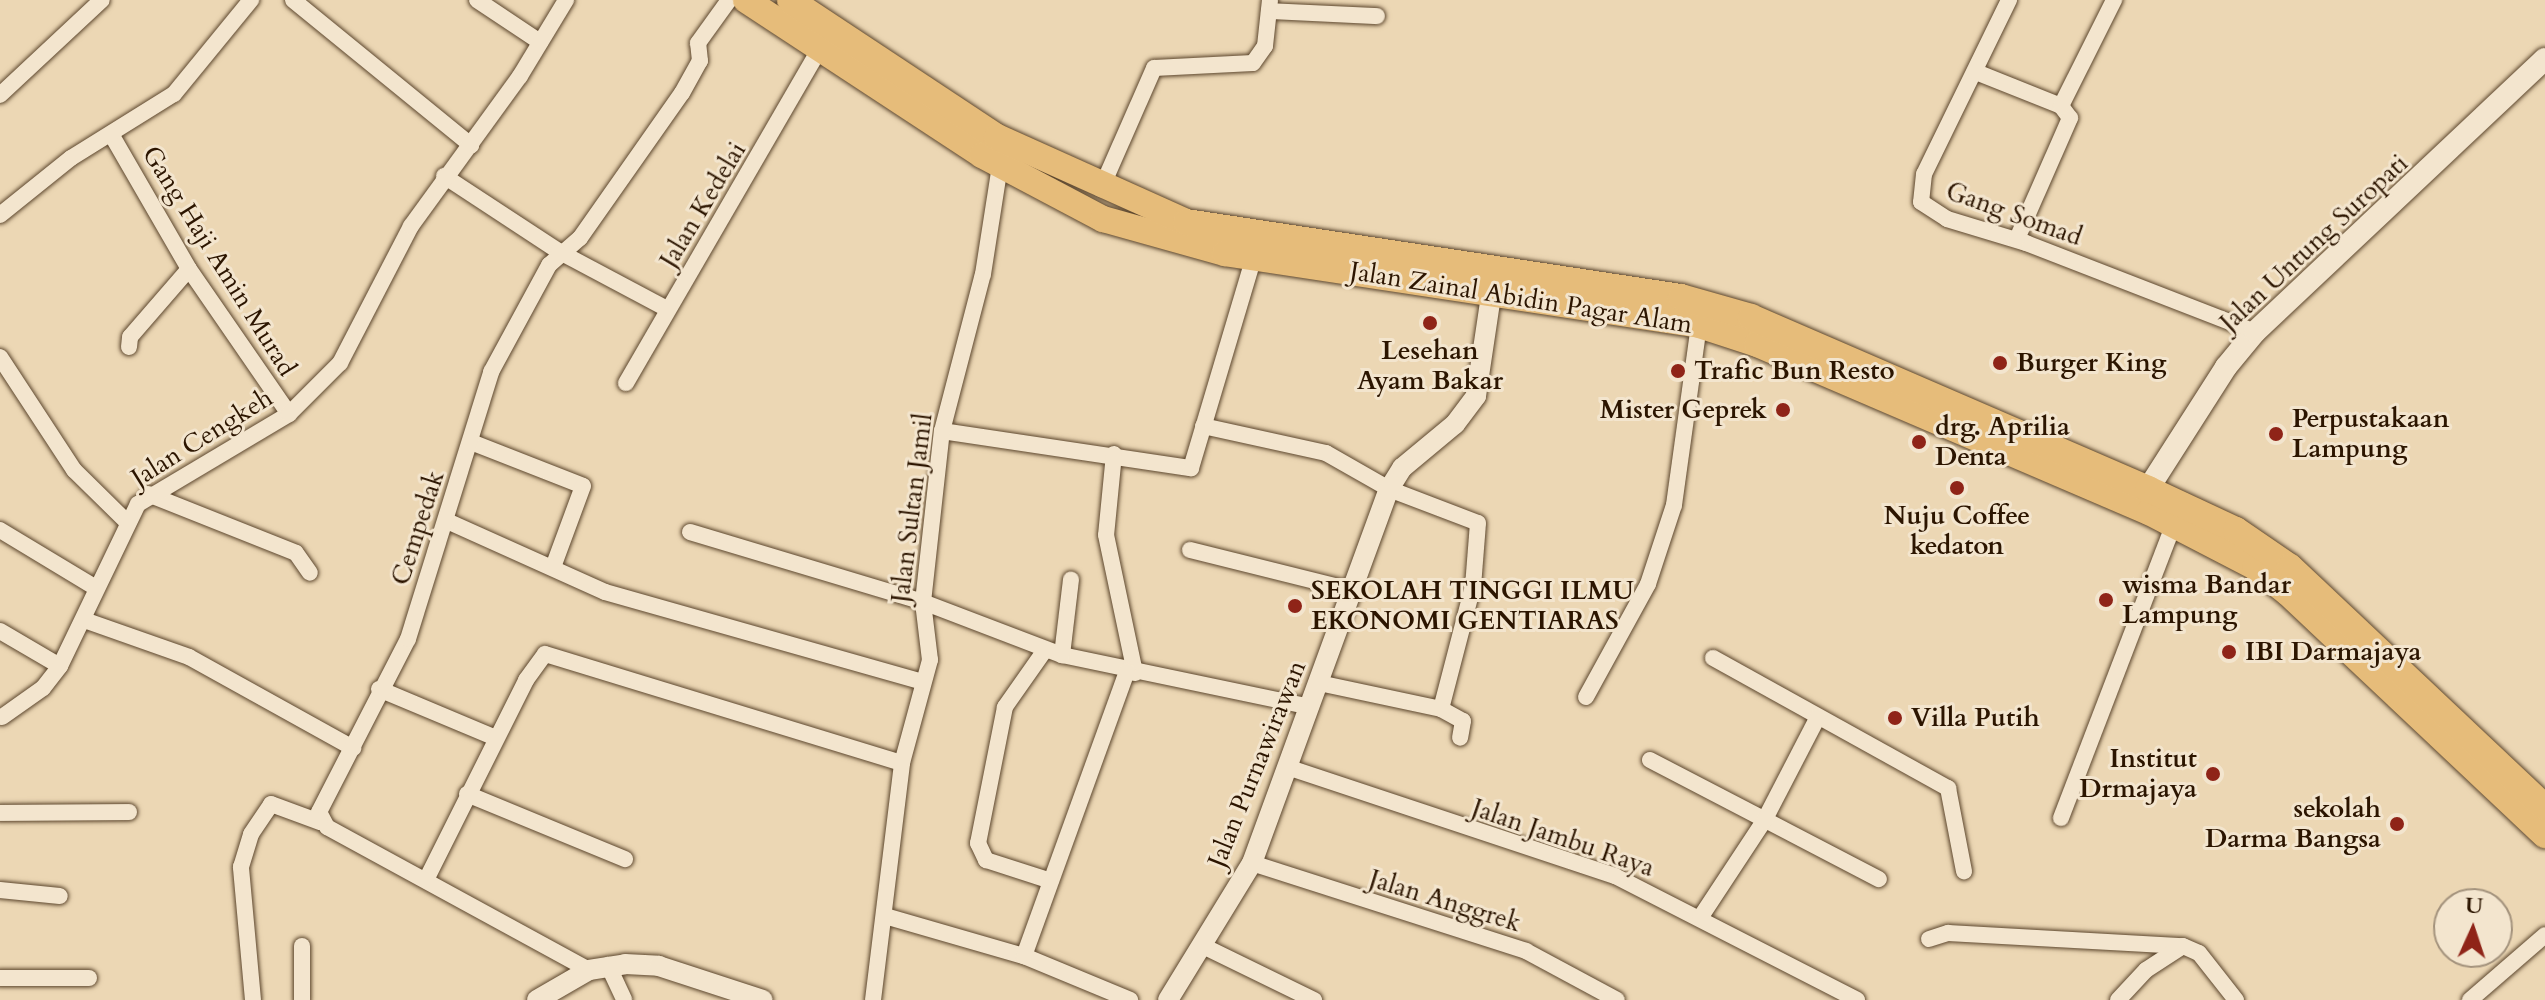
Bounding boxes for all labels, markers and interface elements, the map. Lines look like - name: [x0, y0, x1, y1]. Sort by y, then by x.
- street label: Jalan Kedelai: [653, 136, 753, 274]
- street label: Gang Haji Amin Murad: [135, 140, 303, 382]
- street label: Jalan Untung Suropati: [2213, 148, 2415, 338]
- street label: Gang Somad: [1942, 175, 2086, 253]
- street label: Jalan Zainal Abidin Pagar Alam: [1348, 256, 1694, 340]
- marker: Lesehan Ayam Bakar: [1421, 314, 1439, 332]
- place label: Lesehan Ayam Bakar: [1357, 335, 1503, 396]
- place label: Burger King: [2016, 347, 2167, 379]
- marker: Burger King: [1991, 354, 2009, 372]
- place label: Trafic Bun Resto: [1694, 355, 1895, 387]
- marker: Trafic Bun Resto: [1669, 362, 1687, 380]
- street label: Jalan Cengkeh: [126, 382, 278, 494]
- place label: Mister Geprek: [1600, 394, 1767, 426]
- marker: Mister Geprek: [1774, 401, 1792, 419]
- place label: Perpustakaan Lampung: [2292, 403, 2449, 464]
- street label: Jalan Sultan Jamil: [885, 411, 939, 605]
- place label: drg. Aprilia Denta: [1935, 411, 2070, 472]
- marker: Perpustakaan Lampung: [2267, 425, 2285, 443]
- marker: drg. Aprilia Denta: [1910, 433, 1928, 451]
- street label: Cempedak: [385, 467, 451, 589]
- marker: Nuju Coffee kedaton: [1948, 479, 1966, 497]
- place label: Nuju Coffee kedaton: [1884, 500, 2030, 562]
- place label: wisma Bandar Lampung: [2122, 569, 2291, 630]
- place label: SEKOLAH TINGGI ILMU EKONOMI GENTIARAS: [1311, 575, 1634, 636]
- marker: wisma Bandar Lampung: [2097, 591, 2115, 609]
- marker: SEKOLAH TINGGI ILMU EKONOMI GENTIARAS: [1286, 597, 1304, 615]
- place label: IBI Darmajaya: [2245, 636, 2421, 668]
- marker: IBI Darmajaya: [2220, 643, 2238, 661]
- street label: Jalan Purnawirawan: [1201, 656, 1313, 872]
- place label: Villa Putih: [1911, 702, 2040, 734]
- marker: Villa Putih: [1886, 709, 1904, 727]
- place label: Institut Drmajaya: [2079, 743, 2197, 804]
- marker: Institut Drmajaya: [2204, 765, 2222, 783]
- street label: Jalan Jambu Raya: [1468, 792, 1658, 884]
- place label: sekolah Darma Bangsa: [2205, 793, 2381, 854]
- marker: sekolah Darma Bangsa: [2388, 815, 2406, 833]
- street label: Jalan Anggrek: [1365, 863, 1525, 939]
- north arrow: [2433, 888, 2513, 968]
- text: U: [2464, 891, 2484, 921]

